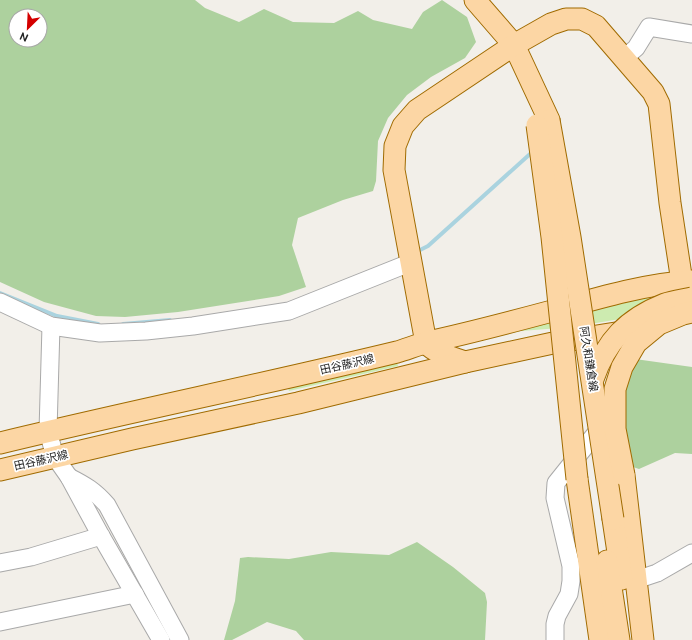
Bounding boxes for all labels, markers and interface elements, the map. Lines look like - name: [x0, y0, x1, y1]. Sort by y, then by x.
- north arrow: [8, 8, 48, 48]
- text: N: [18, 30, 30, 44]
- street label: 阿久和鎌倉線: [578, 325, 600, 393]
- street label: 田谷藤沢線: [319, 352, 375, 376]
- street label: 田谷藤沢線: [13, 448, 69, 472]

